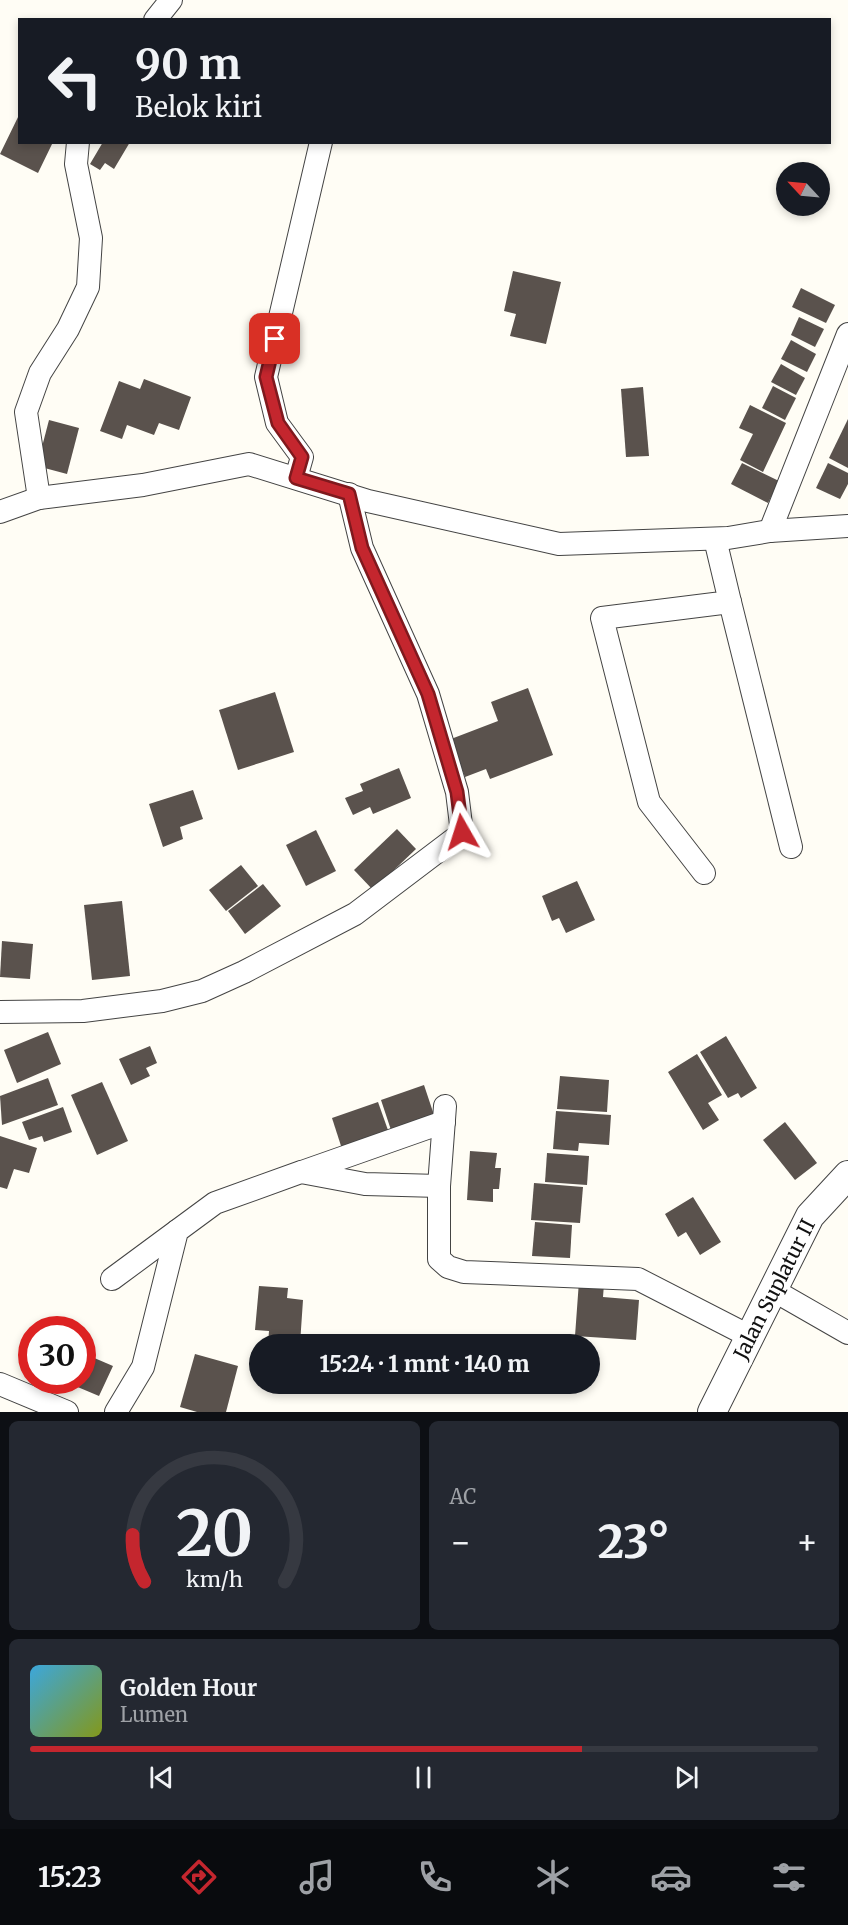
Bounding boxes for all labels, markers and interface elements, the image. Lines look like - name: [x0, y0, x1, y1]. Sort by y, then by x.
- text: 90 m: [135, 38, 241, 90]
- icon: left: [36, 42, 114, 120]
- text: Belok kiri: [135, 90, 262, 124]
- north arrow: [776, 162, 830, 216]
- map controls: [776, 162, 830, 216]
- pin: [249, 313, 300, 364]
- icon: arrive: [258, 322, 291, 355]
- position arrow: [430, 800, 494, 864]
- street label: Jalan Suplatur II: [727, 1215, 820, 1364]
- speed limit sign: 30: [18, 1316, 96, 1394]
- text: 15:24 · 1 mnt · 140 m: [320, 1350, 529, 1378]
- text: AC: [450, 1484, 476, 1509]
- text: 20: [176, 1495, 253, 1573]
- text: 23°: [598, 1514, 670, 1570]
- text: −: [450, 1522, 472, 1563]
- text: +: [796, 1522, 818, 1563]
- text: km/h: [186, 1567, 243, 1594]
- text: Golden Hour: [120, 1674, 257, 1702]
- text: Lumen: [120, 1702, 188, 1727]
- icon: previous: [145, 1761, 178, 1794]
- icon: pause: [407, 1761, 440, 1794]
- icon: next: [670, 1761, 703, 1794]
- icon: directions: [178, 1856, 220, 1898]
- icon: music: [296, 1856, 338, 1898]
- icon: phone: [414, 1856, 456, 1898]
- icon: climate: [532, 1856, 574, 1898]
- icon: car: [650, 1856, 692, 1898]
- icon: filters: [768, 1856, 810, 1898]
- text: 15:23: [38, 1860, 102, 1894]

